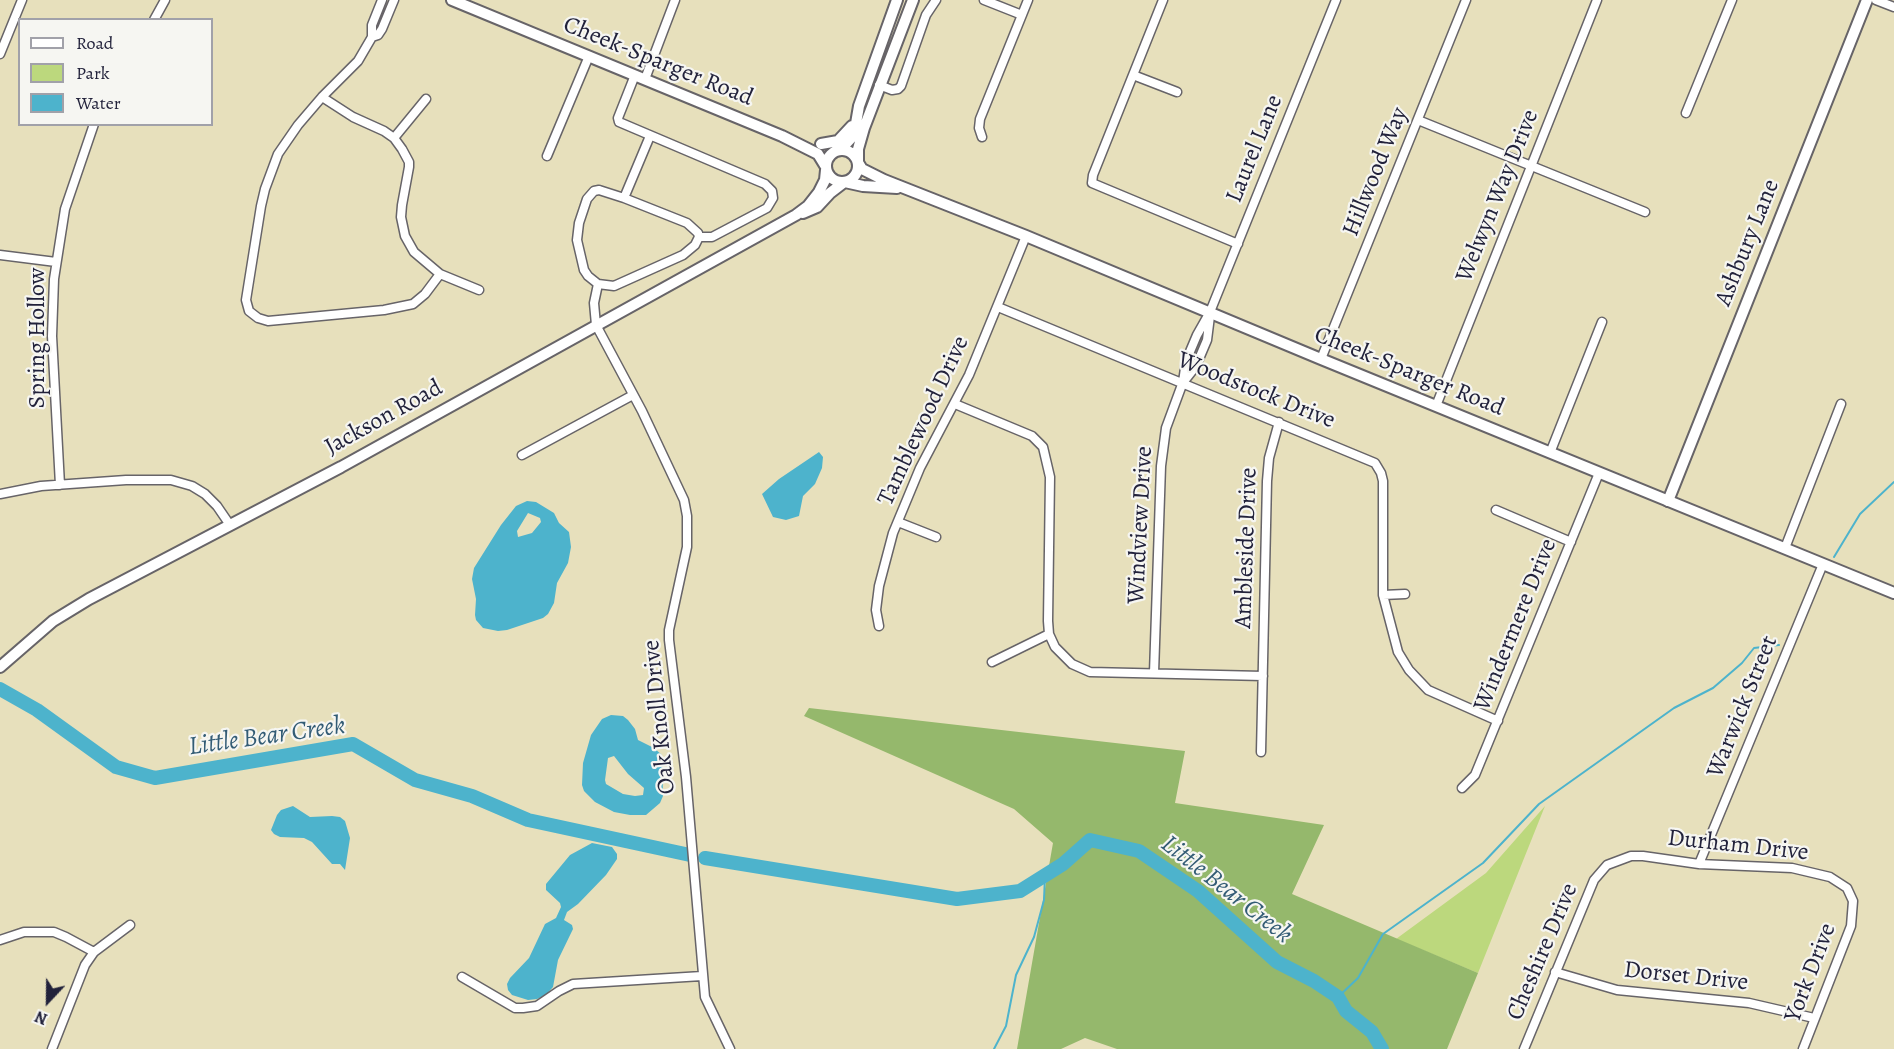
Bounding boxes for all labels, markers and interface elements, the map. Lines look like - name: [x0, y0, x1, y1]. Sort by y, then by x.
- street label: Cheek-Sparger Road: [559, 11, 757, 113]
- legend: [18, 18, 213, 126]
- text: Road: [76, 31, 113, 55]
- text: Park: [76, 61, 110, 85]
- text: Water: [76, 91, 121, 115]
- street label: Laurel Lane: [1220, 91, 1290, 207]
- street label: Hillwood Way: [1337, 103, 1415, 241]
- street label: Welwyn Way Drive: [1450, 106, 1546, 286]
- street label: Ashbury Lane: [1710, 176, 1786, 310]
- street label: Spring Hollow: [24, 267, 52, 409]
- street label: Cheek-Sparger Road: [1310, 321, 1508, 423]
- street label: Tamblewood Drive: [872, 332, 976, 510]
- street label: Woodstock Drive: [1173, 346, 1339, 436]
- street label: Jackson Road: [320, 374, 448, 462]
- street label: Windview Drive: [1122, 445, 1160, 605]
- street label: Ambleside Drive: [1230, 467, 1264, 629]
- street label: Windermere Drive: [1468, 535, 1564, 715]
- street label: Warwick Street: [1701, 632, 1785, 782]
- street label: Oak Knoll Drive: [638, 638, 682, 796]
- water label: Little Bear Creek: [187, 711, 347, 763]
- street label: Durham Drive: [1666, 824, 1810, 868]
- water label: Little Bear Creek: [1154, 829, 1298, 951]
- street label: Cheshire Drive: [1501, 879, 1585, 1025]
- street label: York Drive: [1779, 919, 1843, 1027]
- street label: Dorset Drive: [1622, 956, 1750, 998]
- north arrow: [18, 971, 78, 1031]
- text: N: [32, 1005, 51, 1030]

